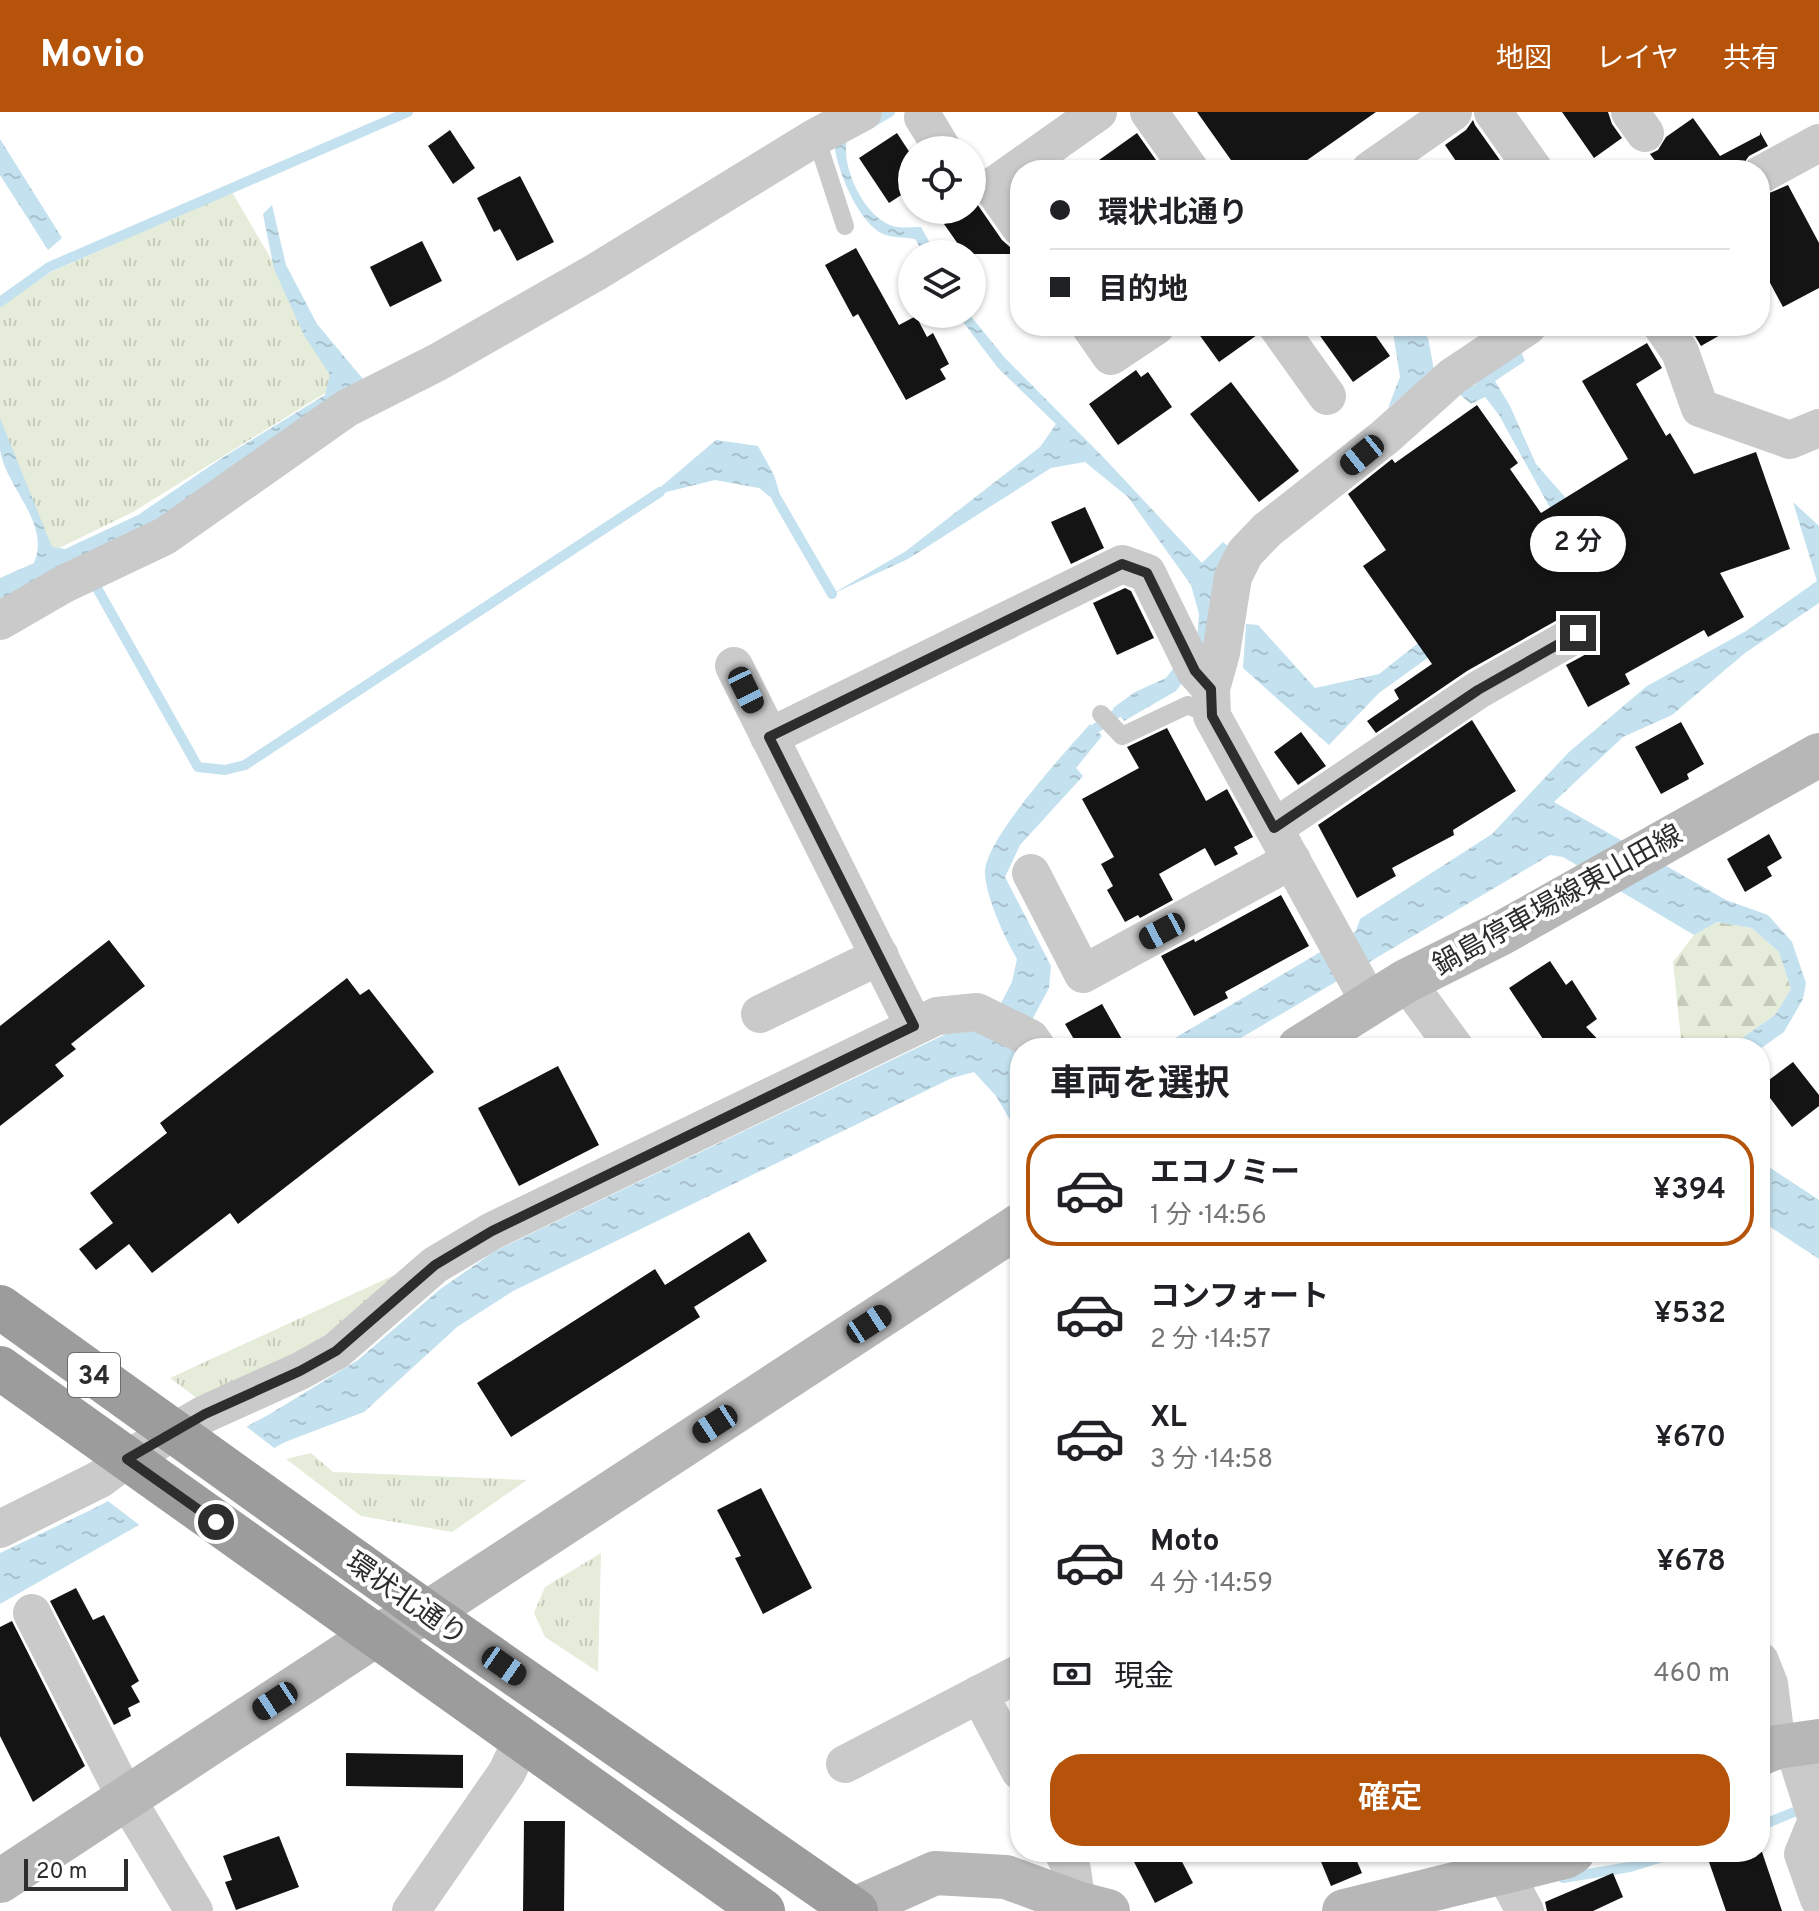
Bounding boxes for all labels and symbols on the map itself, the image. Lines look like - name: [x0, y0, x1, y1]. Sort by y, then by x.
- car: [1336, 431, 1388, 479]
- callout: 2 分: [1530, 517, 1626, 573]
- route end: [1560, 615, 1596, 651]
- car: [725, 663, 767, 717]
- street label: 鍋島停車場線東山田線: [1427, 818, 1690, 985]
- car: [1135, 909, 1189, 953]
- car: [842, 1301, 896, 1347]
- road number: 34: [68, 1353, 120, 1397]
- car: [688, 1401, 742, 1447]
- route start: [198, 1504, 234, 1540]
- street label: 環状北通り: [338, 1546, 473, 1655]
- car: [477, 1642, 531, 1690]
- car: [248, 1678, 302, 1724]
- scale bar: [24, 1855, 128, 1891]

